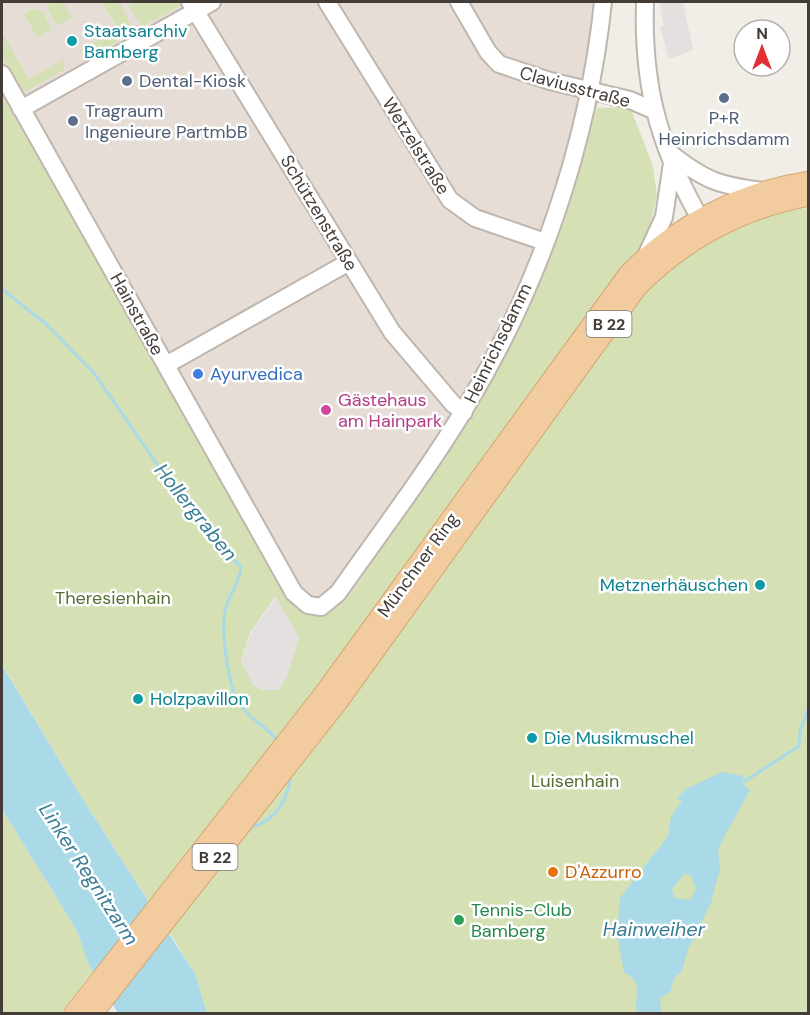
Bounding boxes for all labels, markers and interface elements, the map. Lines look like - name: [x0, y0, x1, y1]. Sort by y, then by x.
- north arrow: [732, 18, 792, 78]
- place label: Staatsarchiv Bamberg: [84, 19, 188, 64]
- text: N: [756, 23, 768, 44]
- marker: Staatsarchiv Bamberg: [65, 34, 79, 48]
- street label: Claviusstraße: [517, 61, 633, 113]
- place label: Dental-Kiosk: [139, 69, 246, 93]
- marker: Dental-Kiosk: [120, 74, 134, 88]
- marker: P+R Heinrichsdamm: [717, 91, 731, 105]
- street label: Wetzelstraße: [377, 93, 455, 199]
- place label: Tragraum Ingenieure PartmbB: [85, 99, 248, 144]
- place label: P+R Heinrichsdamm: [659, 106, 789, 151]
- marker: Tragraum Ingenieure PartmbB: [66, 114, 80, 128]
- street label: Schützenstraße: [275, 151, 363, 275]
- street label: Hainstraße: [105, 269, 169, 359]
- street label: Heinrichsdamm: [459, 279, 537, 407]
- road number: B 22: [586, 311, 632, 337]
- place label: Ayurvedica: [210, 362, 303, 386]
- marker: Ayurvedica: [191, 367, 205, 381]
- place label: Gästehaus am Hainpark: [338, 388, 442, 433]
- marker: Gästehaus am Hainpark: [319, 403, 333, 417]
- water label: Hollergraben: [149, 458, 243, 566]
- street label: Münchner Ring: [372, 508, 464, 622]
- place label: Metznerhäuschen: [600, 573, 748, 597]
- marker: Metznerhäuschen: [753, 578, 767, 592]
- park label: Theresienhain: [55, 586, 171, 610]
- place label: Holzpavillon: [150, 687, 249, 711]
- marker: Holzpavillon: [131, 692, 145, 706]
- place label: Die Musikmuschel: [544, 726, 694, 750]
- marker: Die Musikmuschel: [525, 731, 539, 745]
- park label: Luisenhain: [531, 769, 619, 793]
- water label: Linker Regnitzarm: [33, 798, 145, 950]
- road number: B 22: [192, 844, 238, 870]
- place label: D'Azzurro: [565, 860, 642, 884]
- marker: D'Azzurro: [546, 865, 560, 879]
- place label: Tennis-Club Bamberg: [471, 898, 572, 943]
- marker: Tennis-Club Bamberg: [452, 913, 466, 927]
- water label: Hainweiher: [603, 916, 706, 942]

